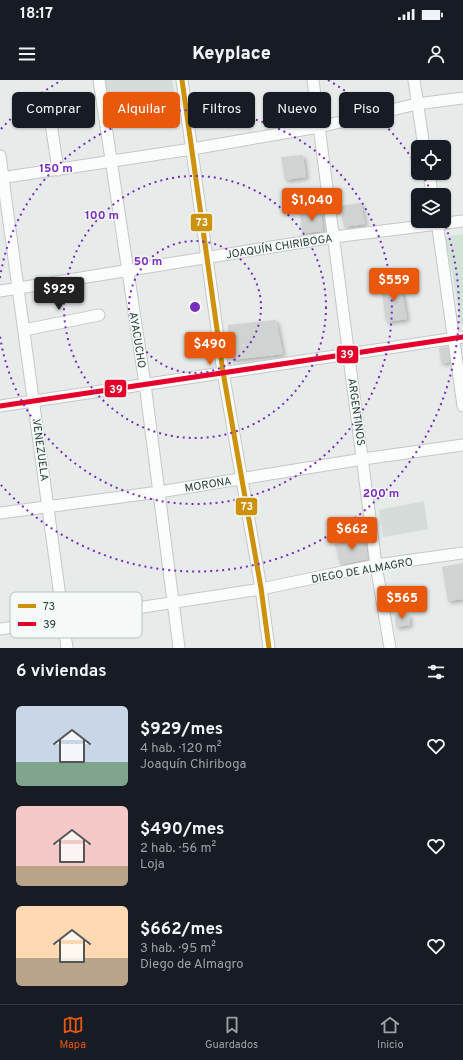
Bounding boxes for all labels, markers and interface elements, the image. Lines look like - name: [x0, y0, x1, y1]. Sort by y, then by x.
- text: 18:17: [20, 5, 53, 24]
- icon: menu: [16, 43, 38, 65]
- text: Keyplace: [192, 43, 271, 66]
- icon: person: [425, 43, 447, 65]
- chip: Comprar: [12, 92, 95, 128]
- chip: Alquilar: [103, 92, 180, 128]
- chip: Filtros: [188, 92, 255, 128]
- chip: Nuevo: [263, 92, 331, 128]
- chip: Piso: [339, 92, 394, 128]
- map controls: [411, 140, 451, 228]
- button: locate: [411, 140, 451, 180]
- text: 150 m: [39, 161, 73, 177]
- pin: $1,040: [279, 188, 345, 222]
- button: layers: [411, 188, 451, 228]
- text: $1,040: [291, 193, 333, 209]
- text: 100 m: [85, 208, 119, 224]
- line badge: 73: [190, 213, 213, 232]
- text: 73: [196, 216, 208, 230]
- street label: JOAQUÍN CHIRIBOGA: [225, 231, 333, 262]
- text: 50 m: [134, 254, 162, 270]
- pin: $559: [370, 268, 418, 302]
- text: $559: [378, 273, 410, 289]
- pin: $929: [35, 277, 83, 311]
- text: $929: [43, 282, 75, 298]
- centre of rings: [188, 300, 202, 314]
- street label: AYACUCHO: [126, 311, 148, 369]
- pin: $490: [186, 332, 234, 366]
- text: $490: [194, 337, 226, 353]
- line badge: 39: [336, 345, 359, 364]
- text: 39: [340, 348, 354, 362]
- street label: ARGENTINOS: [344, 377, 368, 447]
- line badge: 39: [104, 379, 127, 398]
- text: 39: [109, 383, 123, 397]
- street label: VENEZUELA: [29, 418, 51, 482]
- street label: MORONA: [184, 474, 233, 496]
- text: 200 m: [363, 486, 399, 502]
- line badge: 73: [235, 497, 258, 516]
- text: 73: [241, 500, 253, 514]
- pin: $662: [328, 517, 376, 551]
- text: $662: [336, 522, 368, 538]
- street label: DIEGO DE ALMAGRO: [310, 555, 414, 587]
- pin: $565: [378, 586, 426, 620]
- text: $565: [386, 591, 418, 607]
- legend: [10, 592, 142, 638]
- text: 73: [43, 600, 55, 614]
- text: 39: [43, 618, 56, 632]
- text: 6 viviendas: [16, 661, 107, 683]
- icon: filters: [425, 661, 447, 683]
- text: $929/mes: [140, 719, 223, 741]
- icon: home: [48, 722, 96, 770]
- icon: heart: [425, 735, 447, 757]
- text: 4 hab. · 120 m²: [140, 741, 222, 757]
- text: Joaquín Chiriboga: [140, 757, 246, 773]
- text: $490/mes: [140, 819, 224, 841]
- icon: home: [48, 822, 96, 870]
- icon: heart: [425, 835, 447, 857]
- text: 2 hab. · 56 m²: [140, 841, 216, 857]
- text: Loja: [140, 857, 165, 873]
- text: $662/mes: [140, 919, 223, 941]
- icon: home: [48, 922, 96, 970]
- icon: heart: [425, 935, 447, 957]
- text: 3 hab. · 95 m²: [140, 941, 216, 957]
- text: Diego de Almagro: [140, 957, 244, 973]
- tab: Mapa: [59, 1014, 86, 1052]
- tab: Guardados: [205, 1014, 258, 1052]
- tab: Inicio: [377, 1014, 404, 1052]

